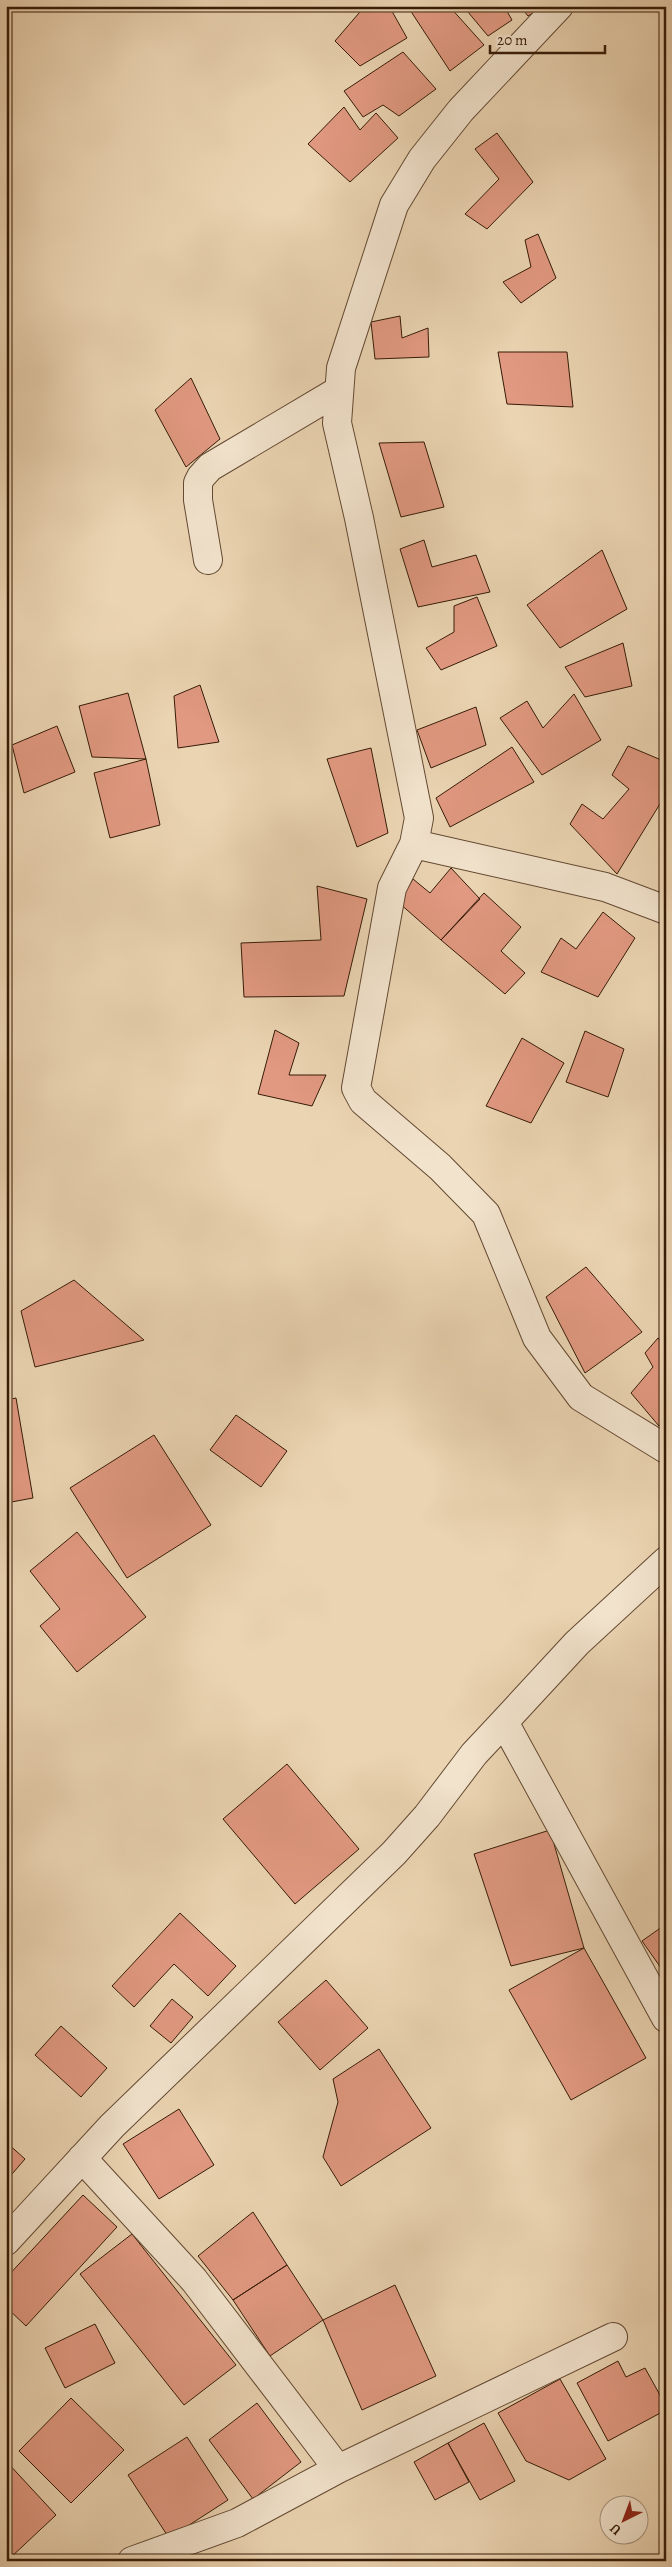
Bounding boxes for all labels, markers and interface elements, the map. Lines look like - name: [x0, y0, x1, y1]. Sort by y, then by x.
- scale bar: [490, 22, 604, 54]
- text: 20 m: [497, 30, 528, 50]
- north arrow: [600, 2494, 650, 2544]
- text: U: [606, 2519, 625, 2539]

